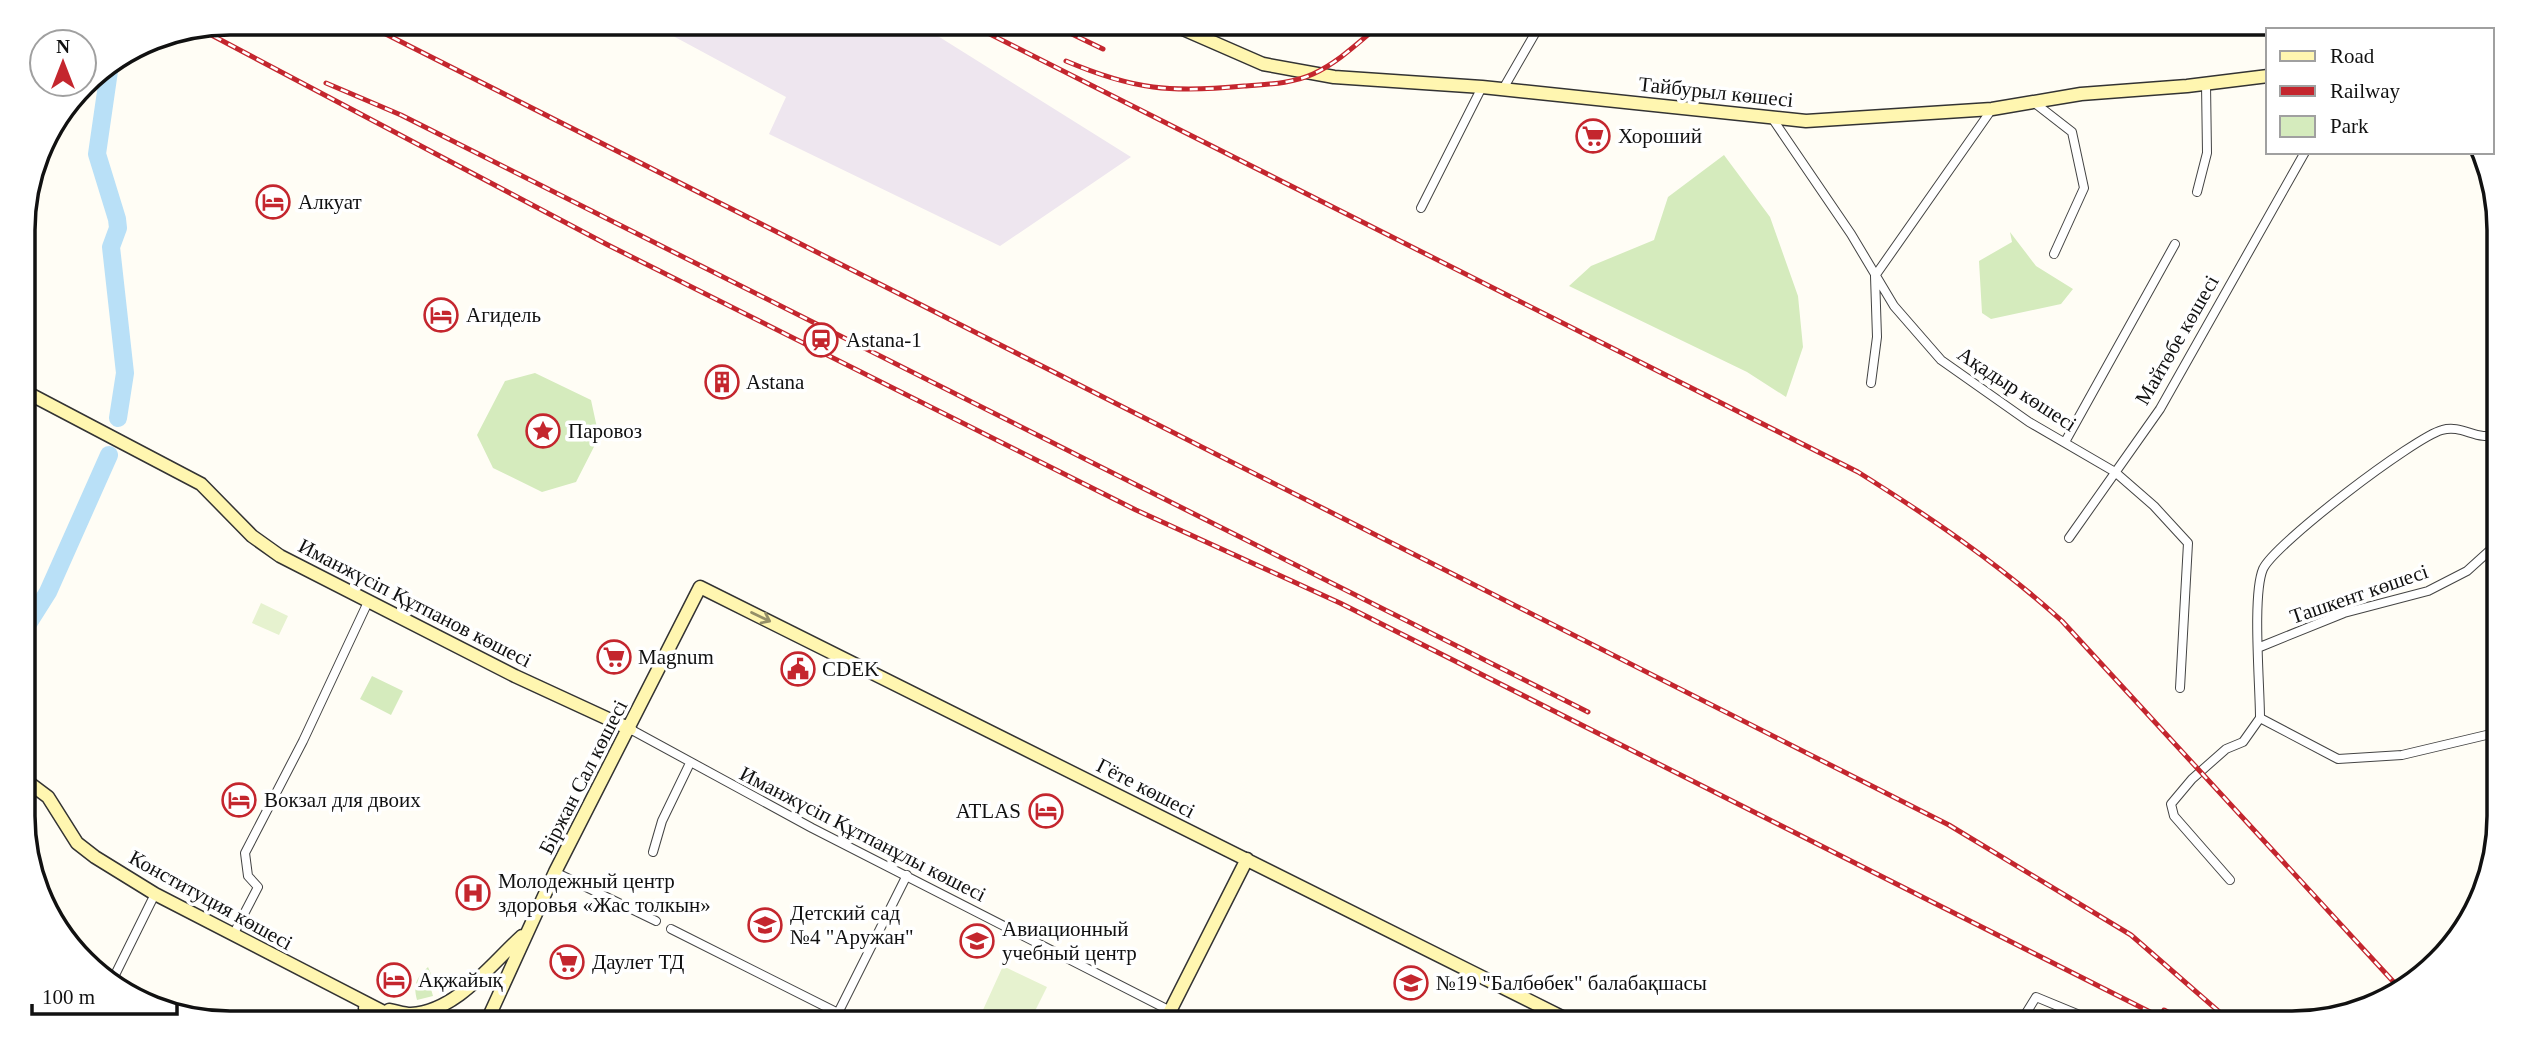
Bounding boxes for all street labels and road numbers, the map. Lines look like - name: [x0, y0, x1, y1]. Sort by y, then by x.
- street label: Тайбурыл көшесі: [1637, 72, 1795, 112]
- street label: Майтөбе көшесі: [2130, 271, 2224, 409]
- street label: Ақадыр көшесі: [1953, 342, 2081, 436]
- street label: Иманжүсіп Құтпанов көшесі: [294, 534, 536, 672]
- street label: Ташкент көшесі: [2287, 559, 2431, 629]
- street label: Біржан Сал көшесі: [534, 696, 632, 858]
- street label: Гёте көшесі: [1093, 753, 1199, 823]
- street label: Иманжүсіп Құтпанұлы көшесі: [736, 761, 990, 907]
- street label: Конституция көшесі: [125, 845, 297, 955]

